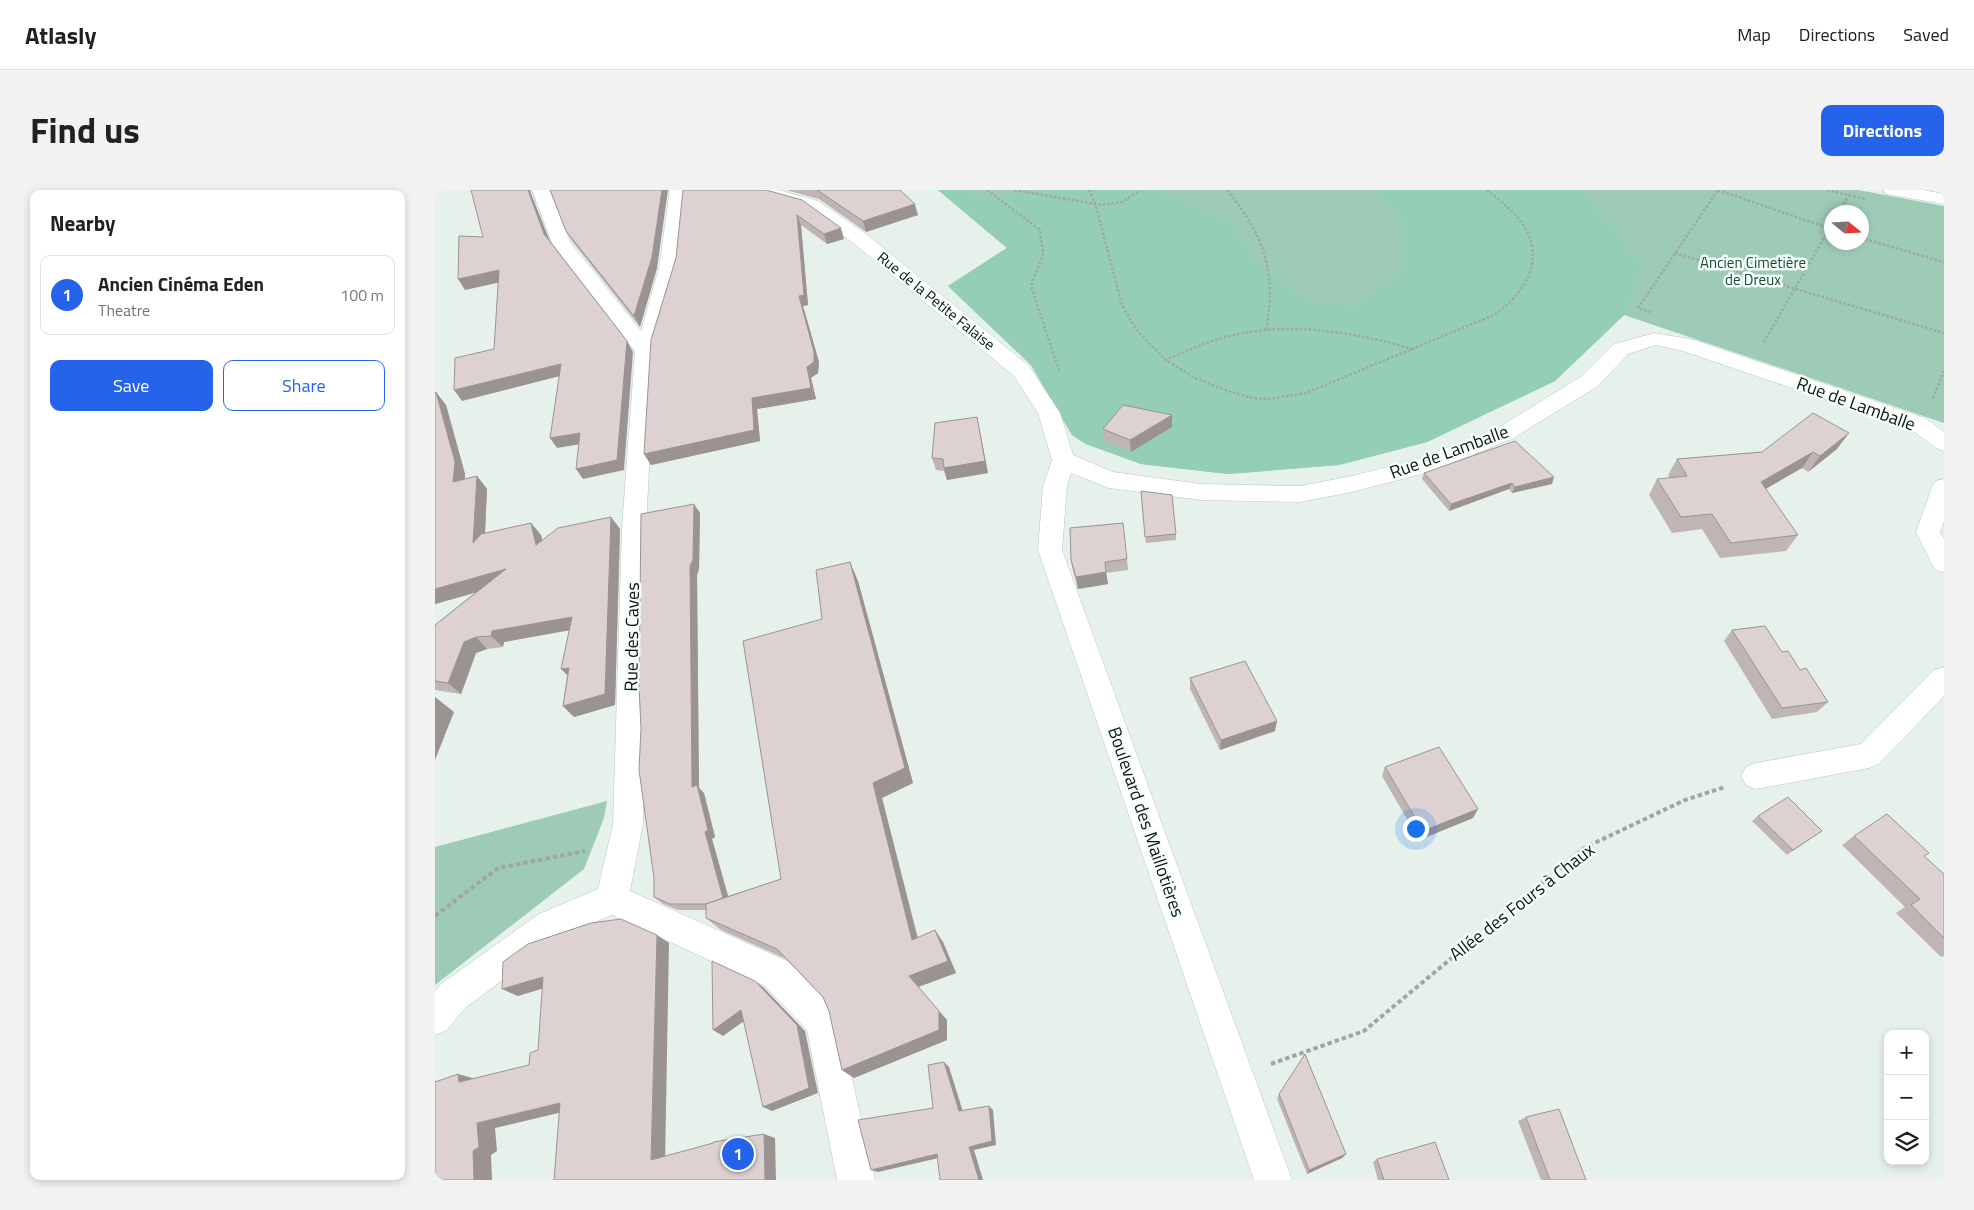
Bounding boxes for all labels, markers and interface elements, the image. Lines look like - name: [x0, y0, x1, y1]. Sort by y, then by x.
- text: Atlasly: [25, 17, 96, 53]
- text: Map: [1737, 21, 1771, 48]
- text: Directions: [1799, 21, 1875, 48]
- text: Saved: [1903, 21, 1949, 48]
- text: Find us: [30, 103, 140, 157]
- button: Directions: [1821, 105, 1944, 156]
- north arrow: [1824, 205, 1869, 250]
- text: Nearby: [50, 207, 115, 239]
- street label: Rue de la Petite Falaise: [872, 246, 1000, 355]
- park label: Ancien Cimetière de Dreux: [1700, 251, 1806, 291]
- text: Ancien Cinéma Eden: [98, 269, 264, 298]
- text: 1: [63, 283, 71, 307]
- text: 100 m: [340, 283, 384, 307]
- text: Theatre: [98, 298, 150, 322]
- button: Save: [50, 360, 213, 411]
- button: Share: [223, 360, 385, 411]
- street label: Rue de Lamballe: [1793, 370, 1919, 438]
- street label: Rue de Lamballe: [1386, 418, 1512, 486]
- street label: Rue des Caves: [617, 582, 646, 692]
- street label: Boulevard des Maillotières: [1101, 723, 1192, 921]
- your location: [1403, 816, 1429, 842]
- street label: Allée des Fours à Chaux: [1443, 836, 1600, 967]
- map controls: [1884, 1030, 1929, 1165]
- button: +: [1884, 1030, 1929, 1075]
- button: −: [1884, 1075, 1929, 1120]
- button: layers: [1884, 1120, 1929, 1165]
- pin: 1: [722, 1135, 754, 1173]

